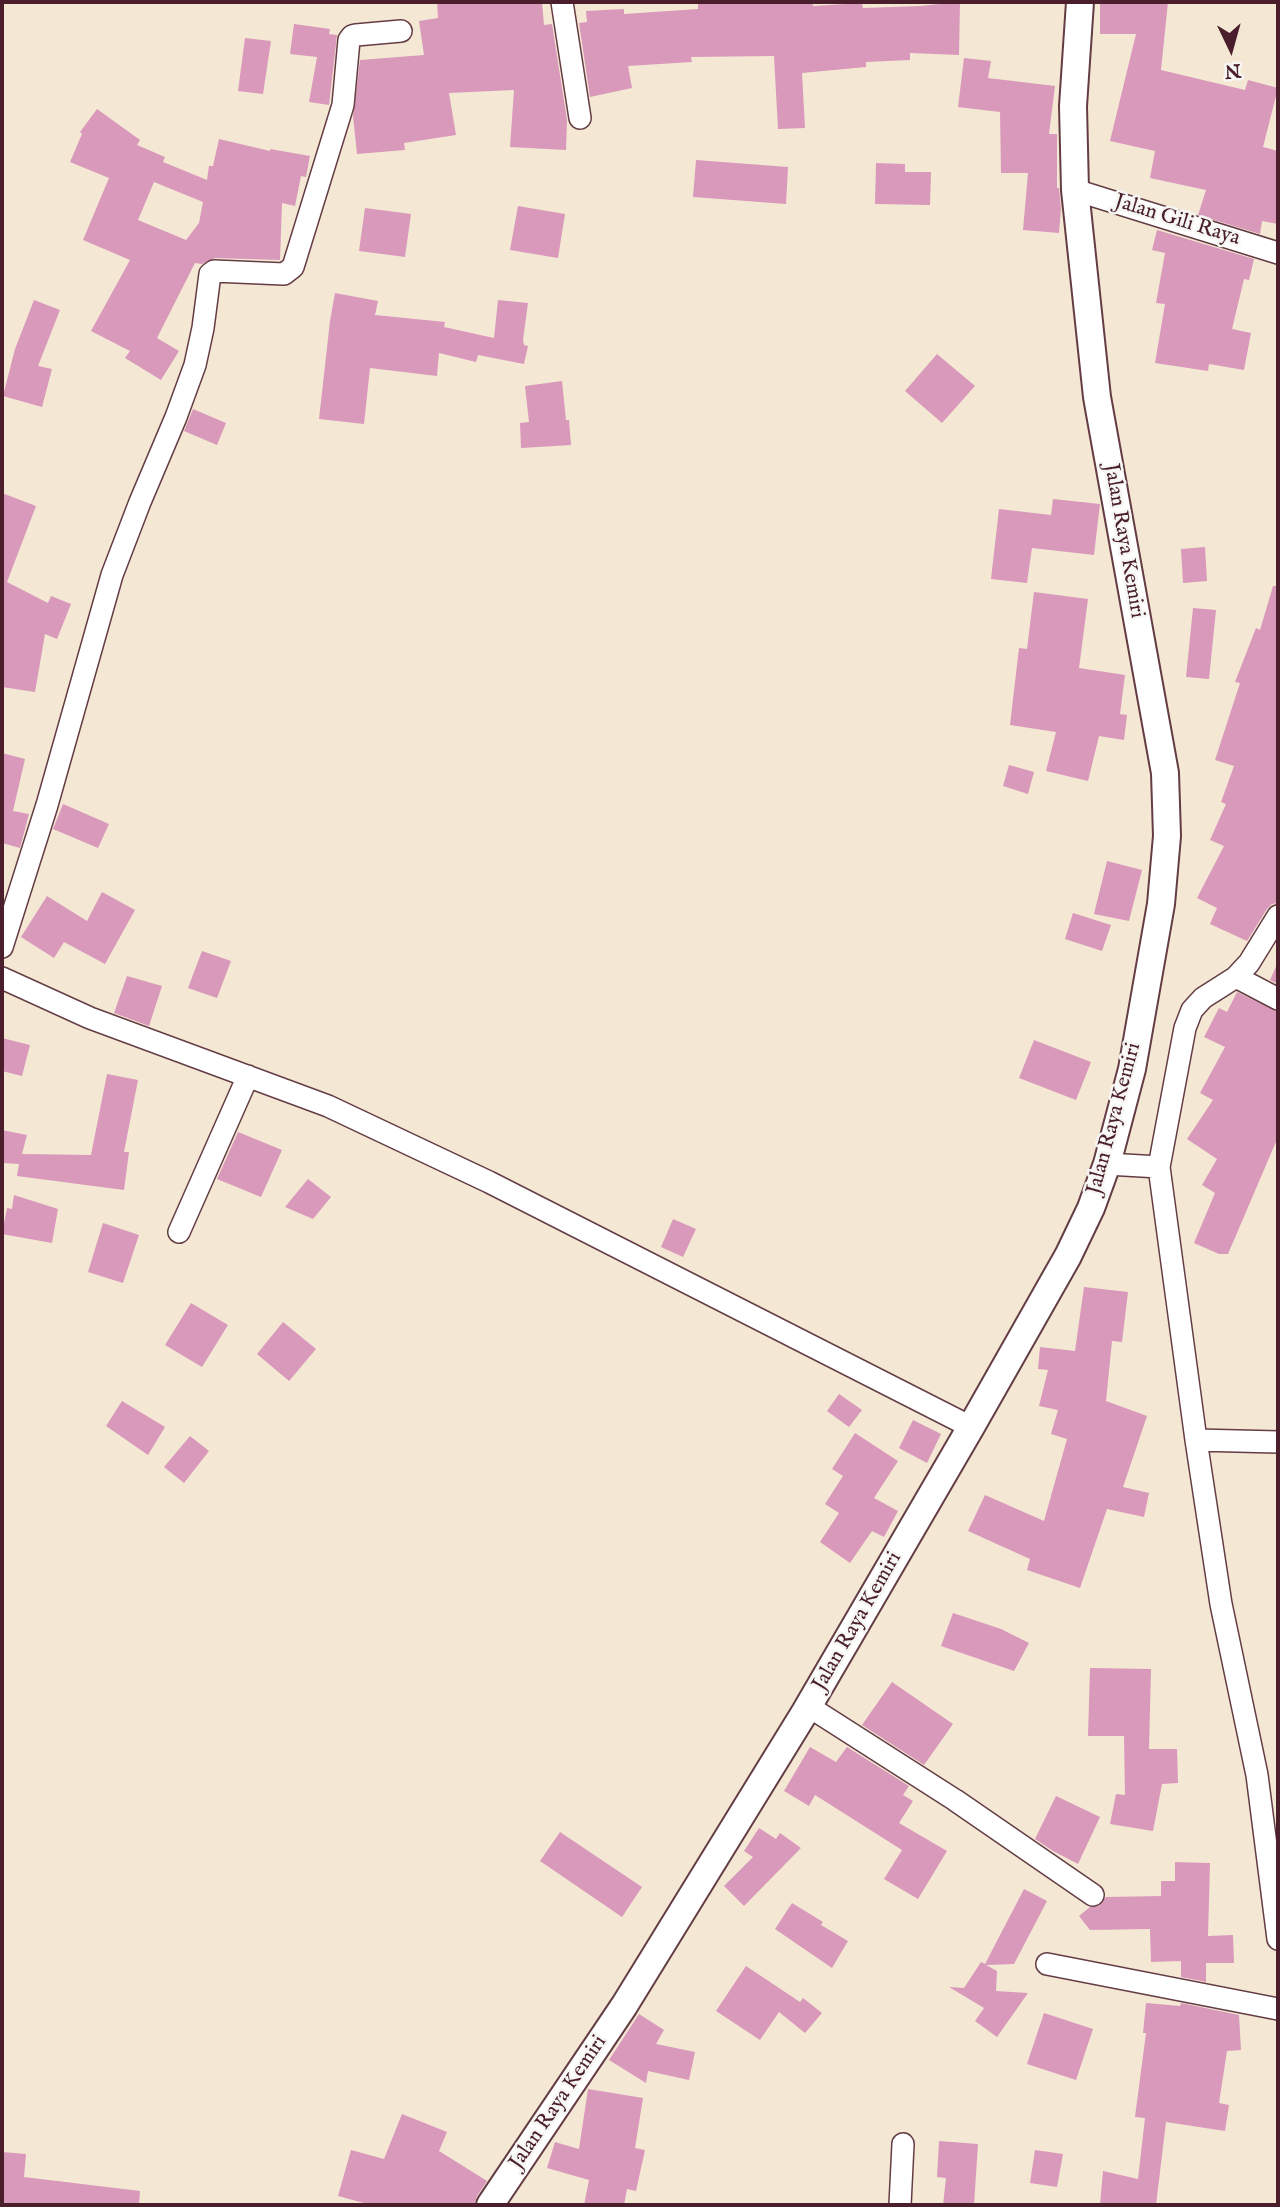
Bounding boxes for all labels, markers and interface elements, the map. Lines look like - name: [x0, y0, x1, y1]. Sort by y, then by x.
- north arrow: [1196, 14, 1266, 84]
- text: N: [1224, 57, 1242, 83]
- street label: Jalan Gili Raya: [1111, 190, 1243, 252]
- street label: Jalan Raya Kemiri: [1097, 462, 1149, 620]
- street label: Jalan Raya Kemiri: [1083, 1040, 1147, 1198]
- street label: Jalan Raya Kemiri: [808, 1548, 908, 1696]
- street label: Jalan Raya Kemiri: [505, 2031, 613, 2175]

